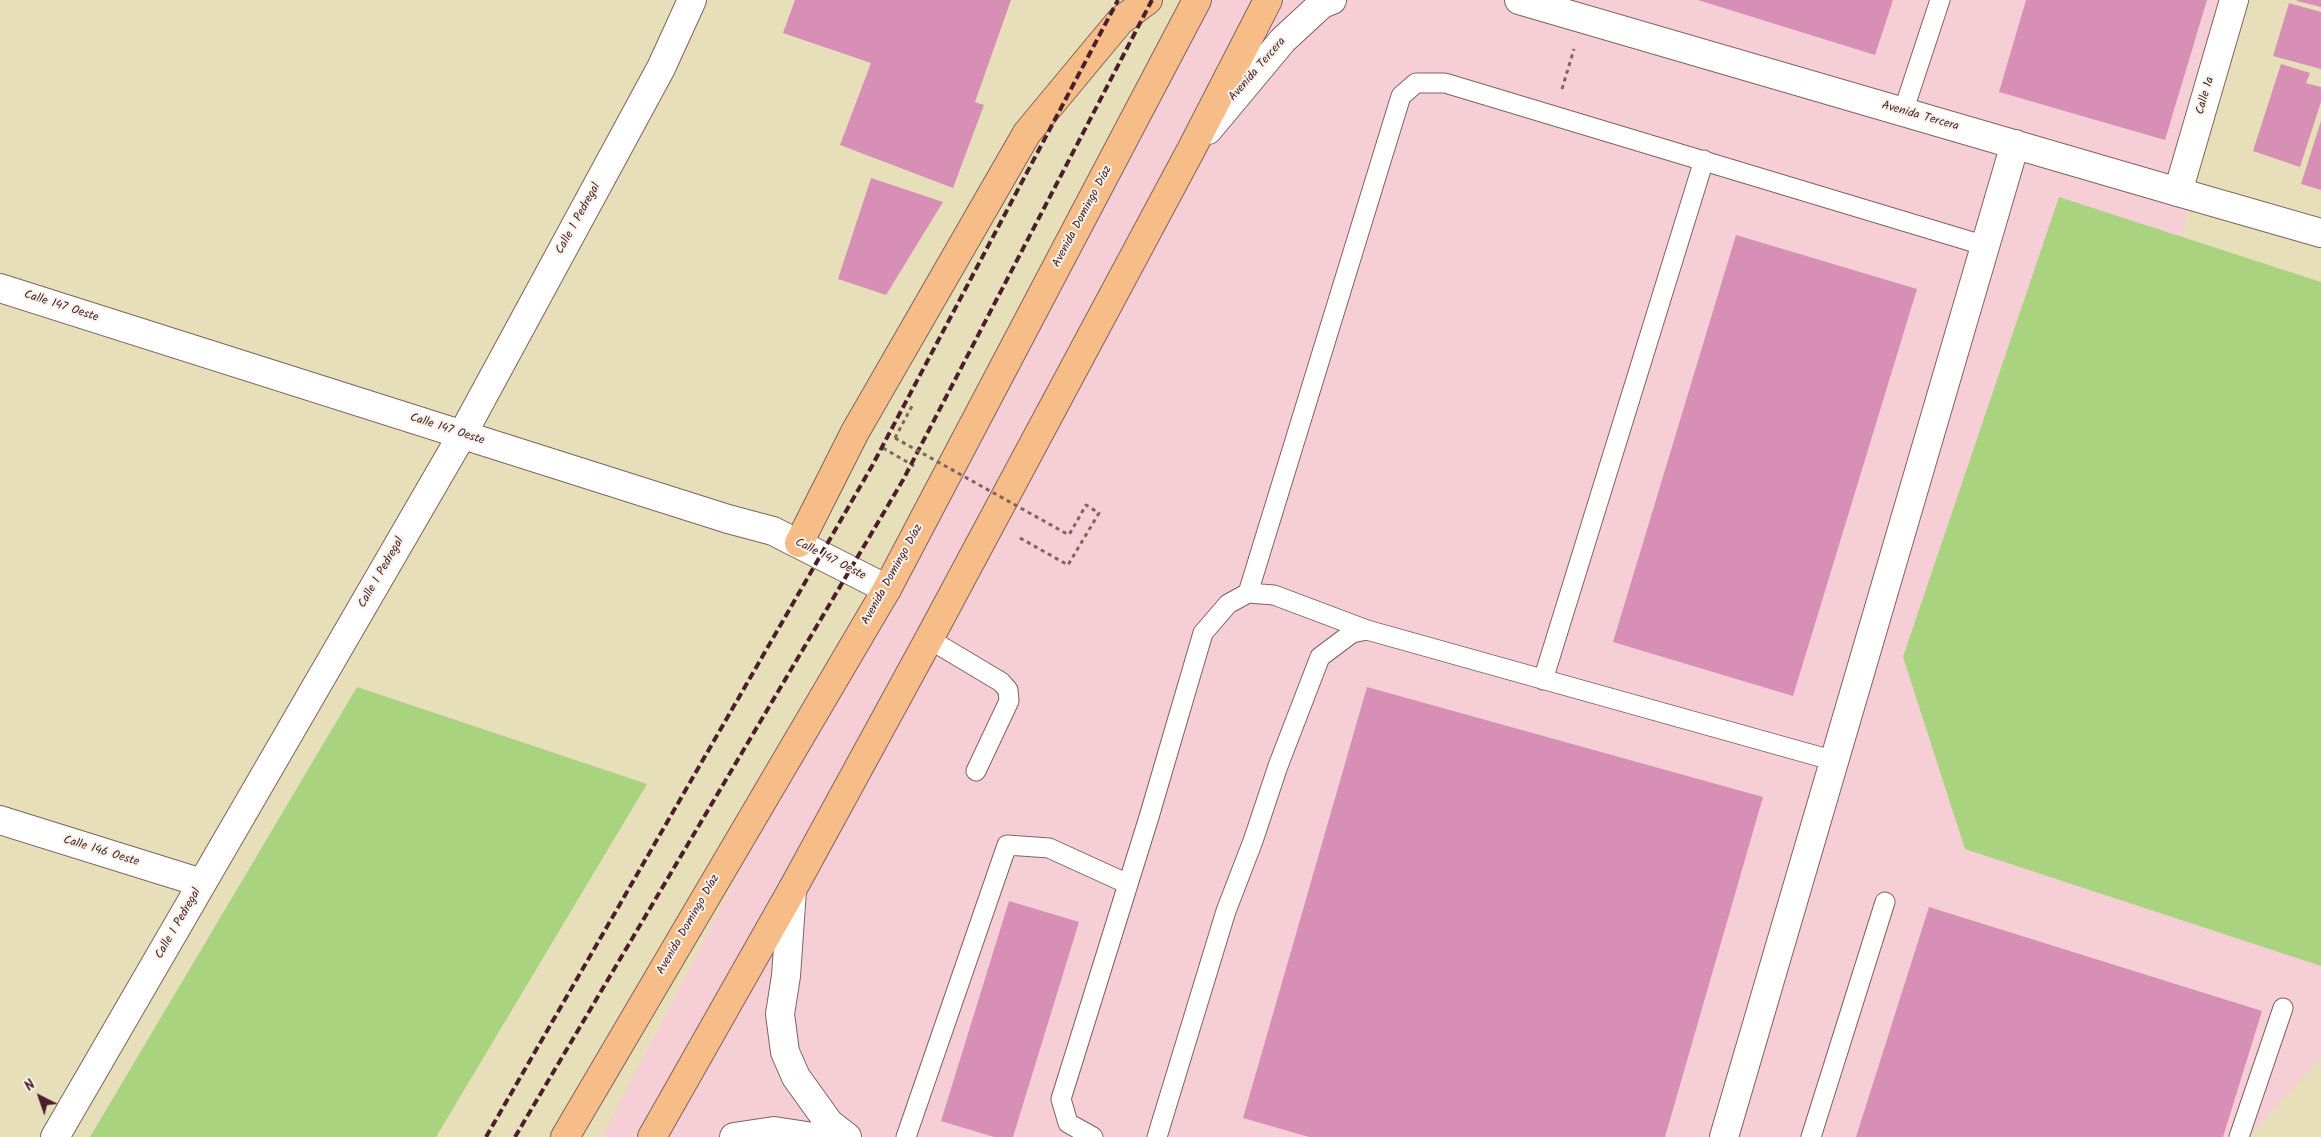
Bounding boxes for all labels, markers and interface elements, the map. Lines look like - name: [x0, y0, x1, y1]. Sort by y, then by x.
- street label: Avenida Tercera: [1226, 35, 1290, 105]
- street label: Calle 1a: [2194, 76, 2218, 116]
- street label: Avenida Tercera: [1880, 99, 1960, 135]
- street label: Avenida Domingo Díaz: [1050, 164, 1116, 270]
- street label: Calle 1 Pedregal: [554, 181, 604, 257]
- street label: Calle 147 Oeste: [22, 288, 100, 326]
- street label: Calle 147 Oeste: [408, 411, 486, 449]
- street label: Avenida Domingo Díaz: [859, 522, 927, 628]
- street label: Calle 1 Pedregal: [356, 535, 408, 611]
- street label: Calle 147 Oeste: [792, 536, 868, 584]
- street label: Calle 146 Oeste: [61, 834, 141, 870]
- street label: Avenida Domingo Díaz: [655, 873, 723, 977]
- street label: Calle 1 Pedregal: [153, 886, 205, 962]
- north arrow: [15, 1072, 65, 1122]
- text: N: [20, 1074, 41, 1097]

